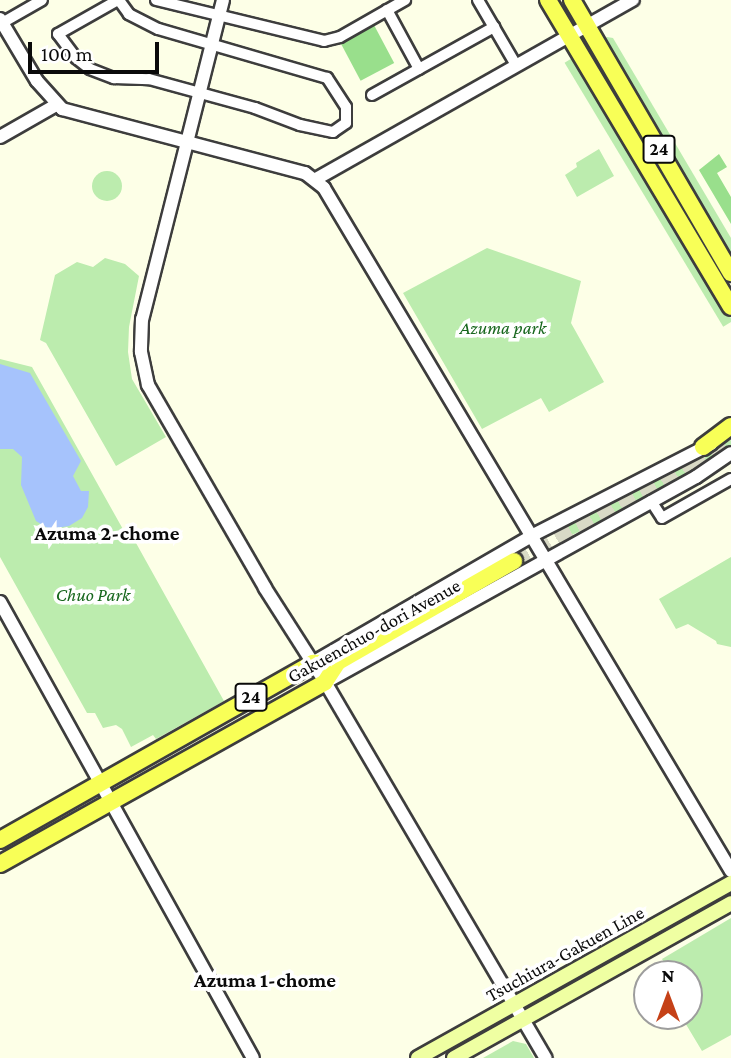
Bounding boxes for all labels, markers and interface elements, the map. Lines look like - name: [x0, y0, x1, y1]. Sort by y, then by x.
- scale bar: [32, 28, 163, 72]
- text: 100 m: [41, 42, 93, 66]
- road number: 24: [642, 134, 676, 164]
- park label: Azuma park: [460, 317, 546, 339]
- district label: Azuma 2-chome: [35, 520, 179, 546]
- street label: Gakuenchuo-dori Avenue: [284, 574, 464, 688]
- park label: Chuo Park: [56, 584, 130, 606]
- road number: 24: [233, 682, 268, 712]
- street label: Tsuchiura-Gakuen Line: [482, 901, 648, 1007]
- north arrow: [633, 960, 703, 1030]
- text: N: [662, 965, 674, 986]
- district label: Azuma 1-chome: [194, 967, 336, 993]

